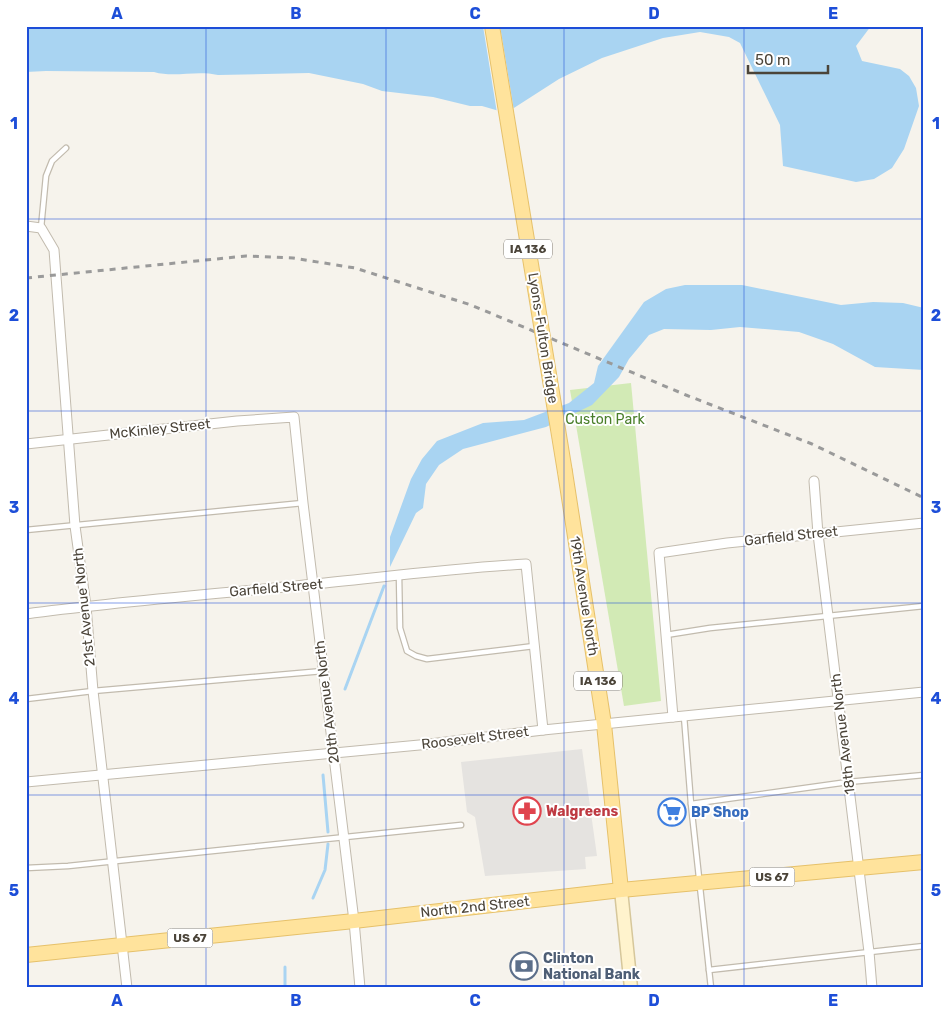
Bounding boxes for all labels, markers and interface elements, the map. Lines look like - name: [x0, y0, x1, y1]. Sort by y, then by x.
- text: A: [111, 4, 123, 23]
- text: B: [290, 4, 302, 23]
- text: C: [469, 4, 481, 23]
- text: D: [648, 4, 660, 23]
- text: E: [828, 4, 838, 23]
- scale bar: [748, 42, 828, 74]
- text: 50 m: [755, 51, 790, 69]
- text: 1: [10, 114, 18, 133]
- text: 1: [932, 114, 940, 133]
- road number: IA 136: [504, 240, 552, 258]
- street label: Lyons-Fulton Bridge: [524, 271, 562, 405]
- text: 2: [9, 306, 19, 325]
- text: 2: [931, 306, 941, 325]
- park label: Custon Park: [565, 411, 645, 428]
- street label: McKinley Street: [109, 415, 212, 443]
- text: 3: [9, 498, 19, 517]
- text: 3: [931, 498, 941, 517]
- street label: Garfield Street: [743, 523, 839, 549]
- street label: 19th Avenue North: [566, 535, 602, 657]
- street label: 21st Avenue North: [69, 547, 99, 667]
- street label: Garfield Street: [229, 575, 324, 601]
- street label: 20th Avenue North: [311, 640, 343, 764]
- road number: IA 136: [574, 671, 622, 690]
- street label: 18th Avenue North: [827, 673, 859, 795]
- text: 4: [9, 689, 20, 708]
- text: 4: [931, 689, 942, 708]
- street label: Roosevelt Street: [420, 723, 530, 753]
- pharmacy icon: Walgreens: [512, 796, 542, 826]
- supermarket icon: BP Shop: [657, 797, 687, 827]
- place label: Walgreens: [546, 803, 618, 820]
- place label: BP Shop: [691, 804, 749, 821]
- road number: US 67: [750, 868, 794, 886]
- text: 5: [9, 881, 19, 900]
- text: 5: [931, 881, 941, 900]
- street label: North 2nd Street: [420, 893, 531, 921]
- road number: US 67: [168, 928, 212, 948]
- place label: Clinton National Bank: [543, 950, 641, 983]
- bank icon: Clinton National Bank: [509, 951, 539, 981]
- text: A: [111, 991, 123, 1010]
- text: B: [290, 991, 302, 1010]
- text: C: [469, 991, 481, 1010]
- text: D: [648, 991, 660, 1010]
- text: E: [828, 991, 838, 1010]

